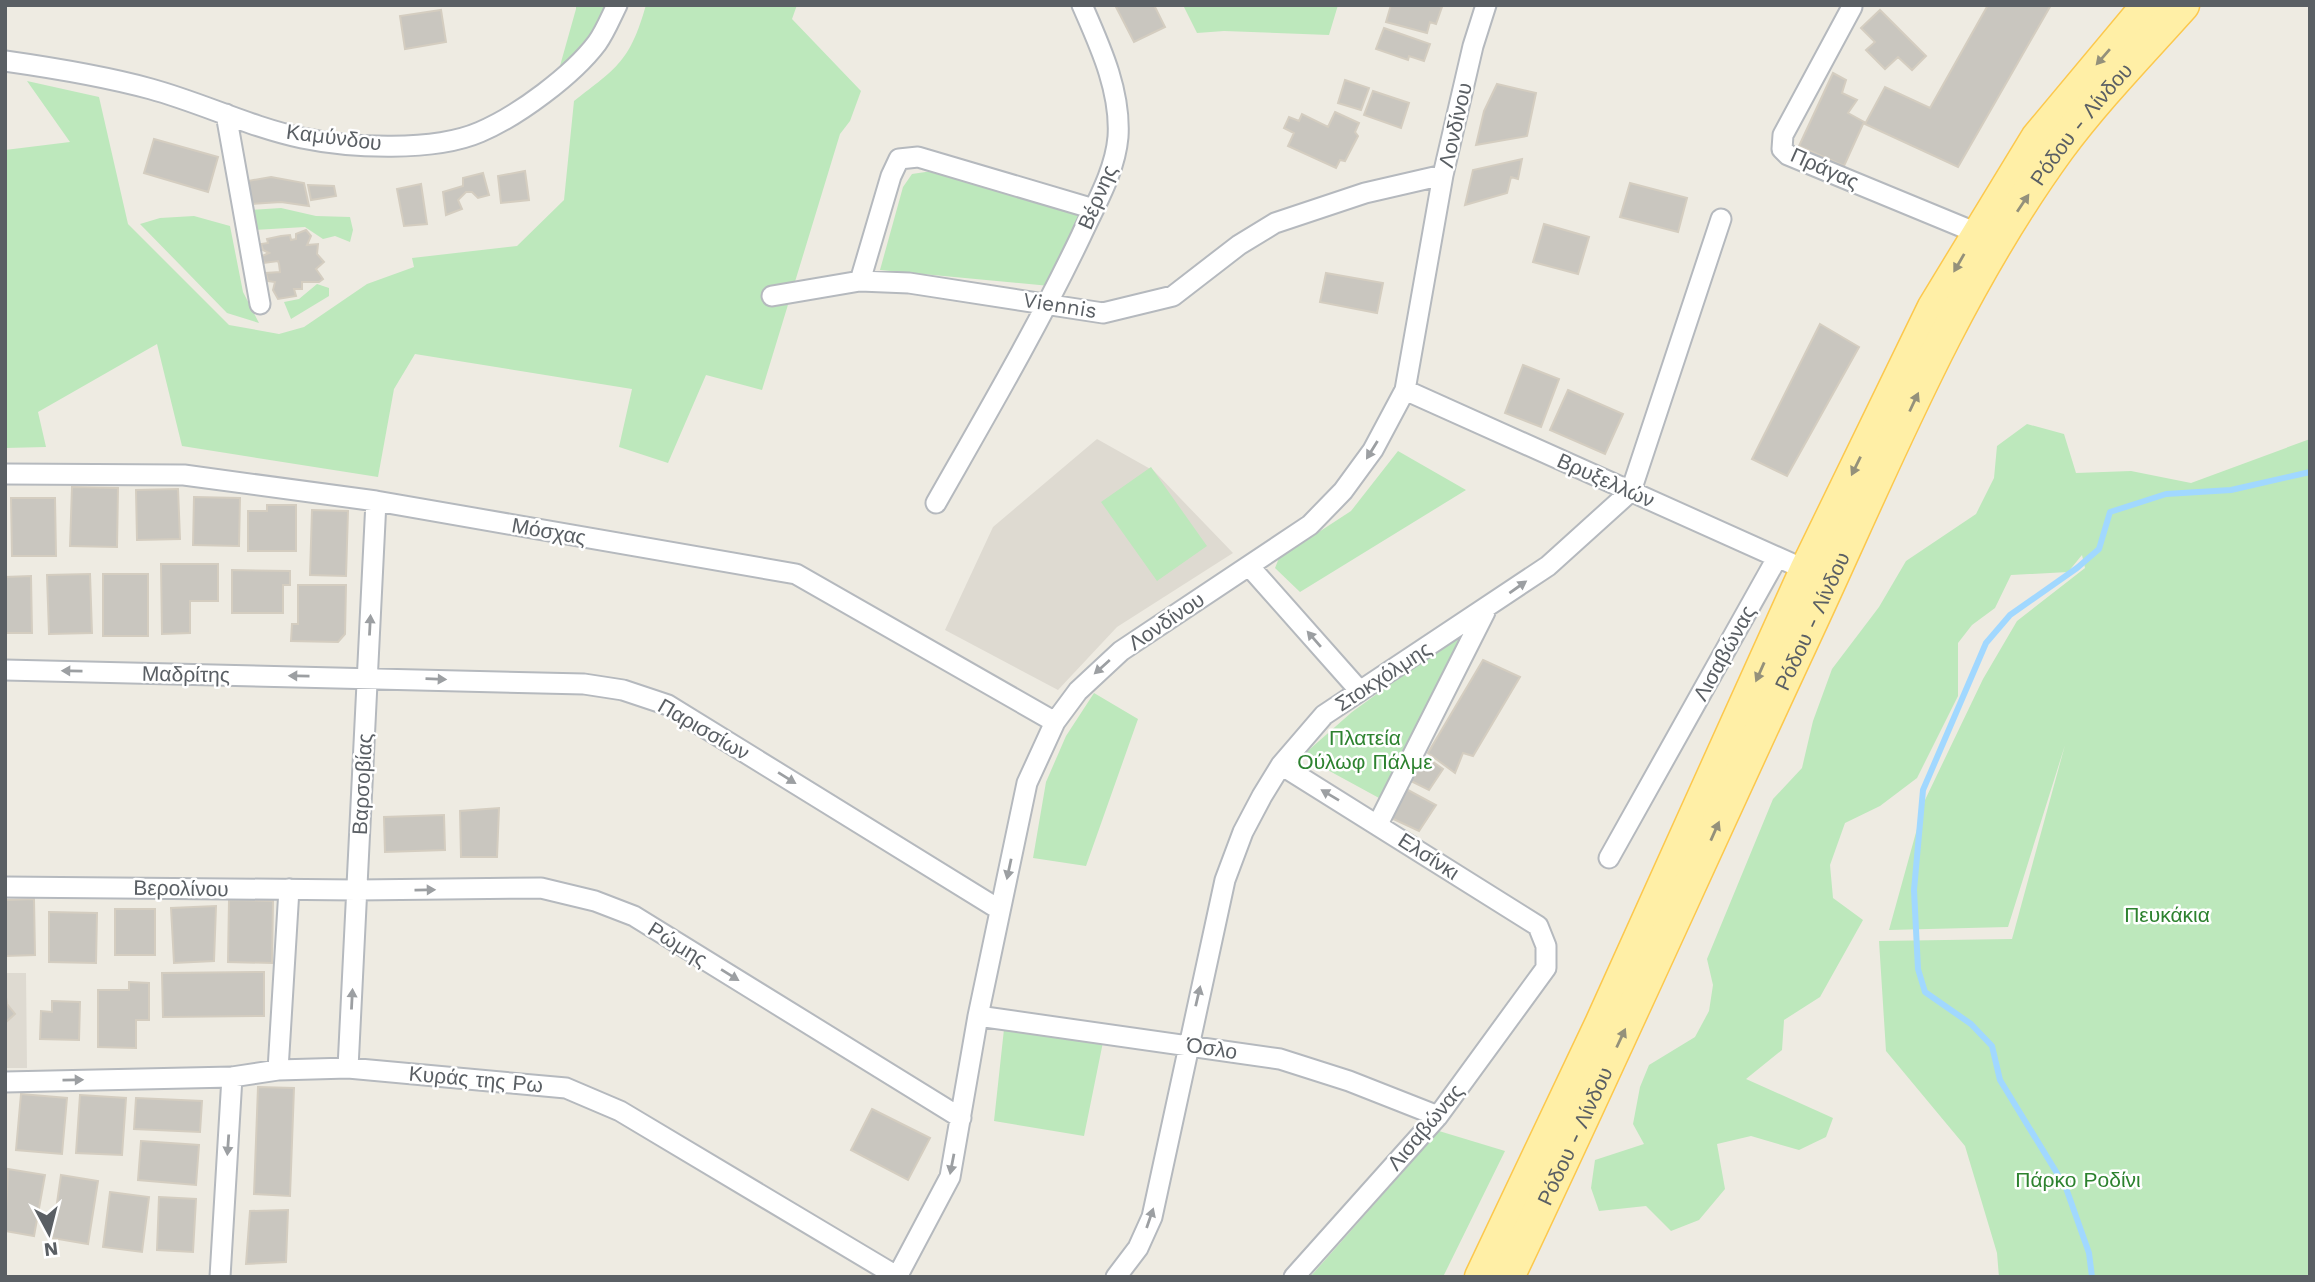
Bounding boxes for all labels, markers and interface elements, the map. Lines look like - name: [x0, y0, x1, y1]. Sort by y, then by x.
- one-way arrow: [2096, 48, 2111, 65]
- street label: Ρόδου - Λίνδου: [2024, 57, 2137, 190]
- street label: Λονδίνου: [1433, 80, 1477, 170]
- street label: Καμύνδου: [285, 119, 383, 155]
- street label: Πράγας: [1787, 142, 1863, 194]
- street label: Βέρνης: [1072, 161, 1122, 233]
- one-way arrow: [2016, 193, 2029, 213]
- one-way arrow: [1953, 253, 1965, 273]
- street label: Viennis: [1022, 287, 1098, 323]
- one-way arrow: [1909, 392, 1920, 413]
- one-way arrow: [1366, 440, 1379, 459]
- street label: Βρυξελλών: [1554, 447, 1658, 513]
- one-way arrow: [1850, 456, 1862, 476]
- street label: Μόσχας: [510, 512, 588, 550]
- street label: Ρόδου - Λίνδου: [1769, 548, 1854, 694]
- one-way arrow: [1509, 581, 1527, 595]
- street label: Λονδίνου: [1123, 587, 1209, 655]
- street label: Λισαβώνας: [1688, 601, 1760, 705]
- one-way arrow: [365, 614, 376, 636]
- one-way arrow: [1306, 630, 1322, 648]
- street label: Στοκχόλμης: [1330, 636, 1436, 716]
- one-way arrow: [1093, 659, 1111, 675]
- street label: Μαδρίτης: [142, 661, 230, 687]
- one-way arrow: [1754, 662, 1766, 682]
- one-way arrow: [61, 666, 83, 677]
- one-way arrow: [288, 670, 310, 682]
- one-way arrow: [425, 674, 447, 685]
- street label: Παρισσίων: [654, 693, 754, 765]
- park label: Πλατεία Ούλωφ Πάλμε: [1297, 725, 1433, 774]
- street label: Βαρσοβίας: [347, 733, 377, 835]
- one-way arrow: [777, 771, 796, 784]
- one-way arrow: [1320, 788, 1339, 801]
- one-way arrow: [1709, 821, 1721, 841]
- street label: Ελσίνκι: [1394, 827, 1464, 885]
- one-way arrow: [1003, 858, 1014, 880]
- street label: Βερολίνου: [133, 875, 229, 901]
- one-way arrow: [415, 884, 437, 895]
- park label: Πευκάκια: [2124, 902, 2210, 927]
- street label: Ρώμης: [644, 916, 712, 972]
- one-way arrow: [720, 969, 739, 982]
- one-way arrow: [1193, 985, 1204, 1007]
- one-way arrow: [346, 988, 357, 1010]
- one-way arrow: [1616, 1028, 1627, 1048]
- street label: Όσλο: [1184, 1032, 1239, 1064]
- street label: Κυράς της Ρω: [408, 1061, 544, 1097]
- street label: Ρόδου - Λίνδου: [1531, 1063, 1617, 1209]
- one-way arrow: [63, 1075, 85, 1086]
- street label: Λισαβώνας: [1382, 1079, 1468, 1175]
- one-way arrow: [222, 1134, 233, 1156]
- one-way arrow: [947, 1153, 958, 1175]
- park label: Πάρκο Ροδίνι: [2015, 1167, 2141, 1192]
- north arrow: [14, 1198, 84, 1268]
- one-way arrow: [1145, 1208, 1156, 1229]
- text: N: [43, 1237, 59, 1262]

